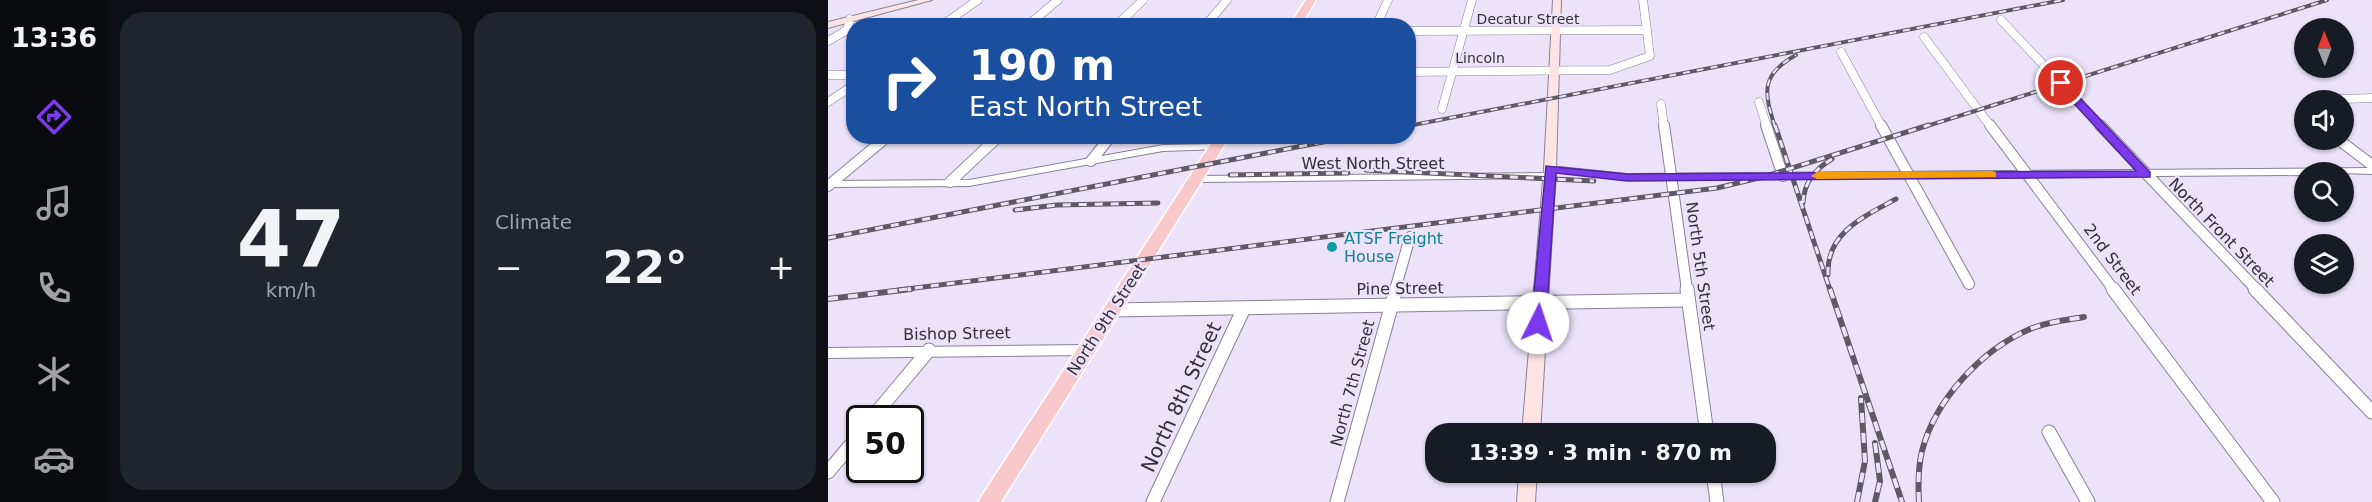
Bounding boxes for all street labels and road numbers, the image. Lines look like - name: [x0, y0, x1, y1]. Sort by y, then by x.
- street label: Decatur Street: [1477, 11, 1580, 27]
- street label: Lincoln: [1455, 50, 1505, 66]
- street label: West North Street: [1302, 154, 1444, 173]
- street label: North Front Street: [2165, 174, 2278, 291]
- street label: North 5th Street: [1682, 200, 1719, 332]
- street label: 2nd Street: [2080, 220, 2146, 299]
- street label: North 9th Street: [1063, 260, 1150, 379]
- street label: Pine Street: [1356, 278, 1444, 299]
- street label: North 8th Street: [1136, 318, 1226, 476]
- street label: North 7th Street: [1326, 318, 1379, 448]
- street label: Bishop Street: [903, 323, 1011, 344]

